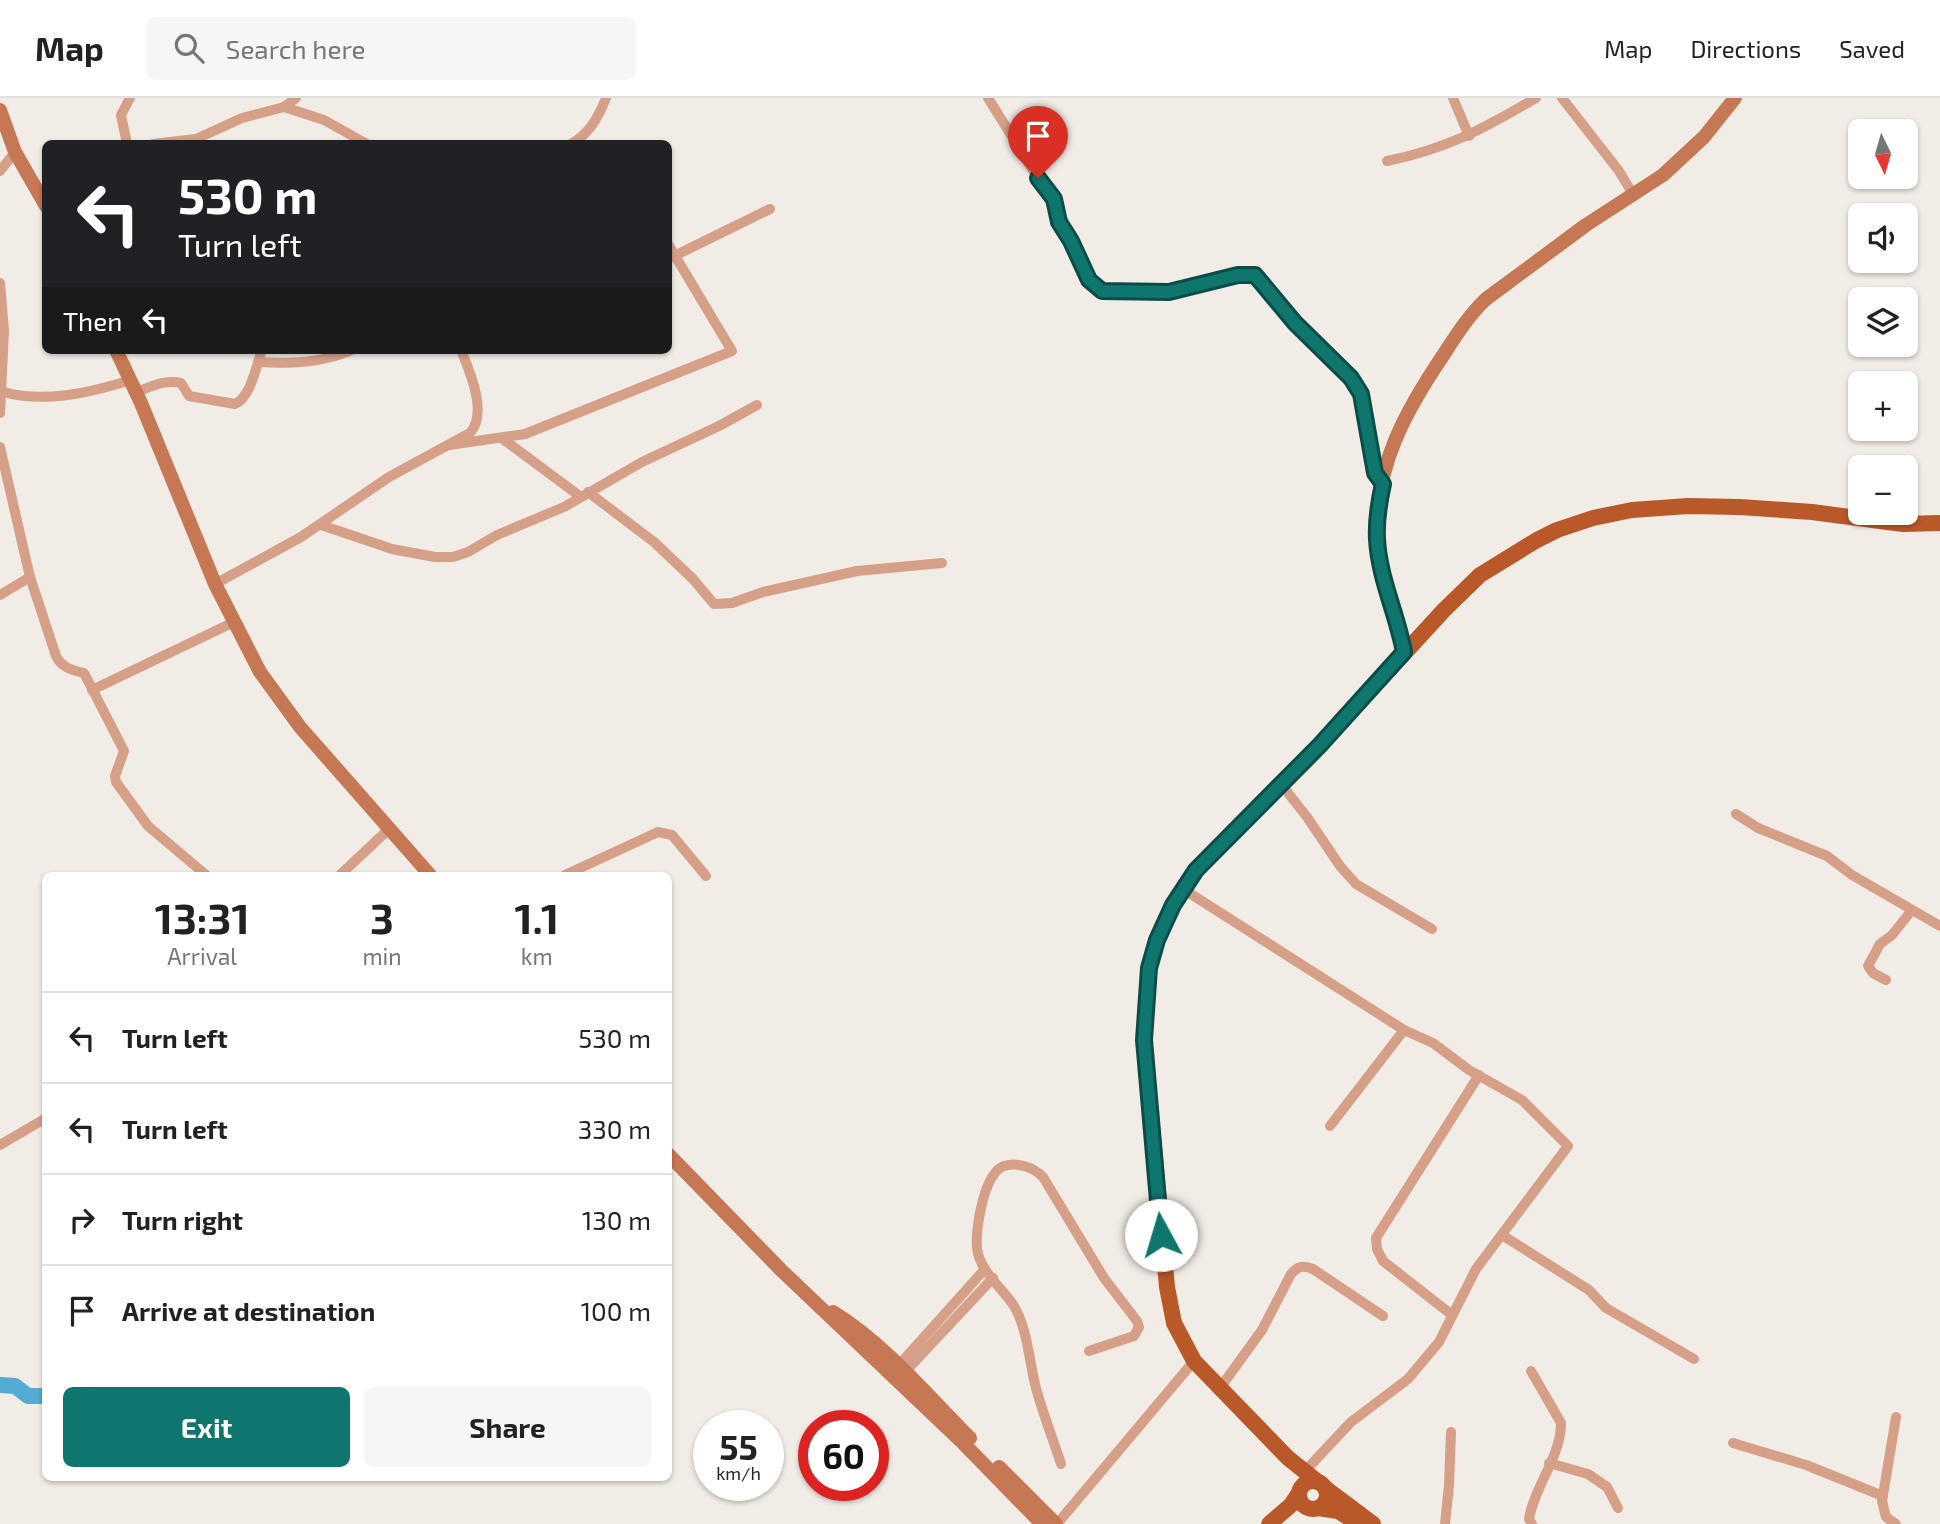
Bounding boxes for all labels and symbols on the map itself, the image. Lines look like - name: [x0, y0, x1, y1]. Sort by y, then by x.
- pin: [1008, 106, 1068, 178]
- north arrow: [1848, 119, 1918, 189]
- position arrow: [1124, 1198, 1198, 1272]
- speed limit sign: 60: [798, 1410, 889, 1501]

